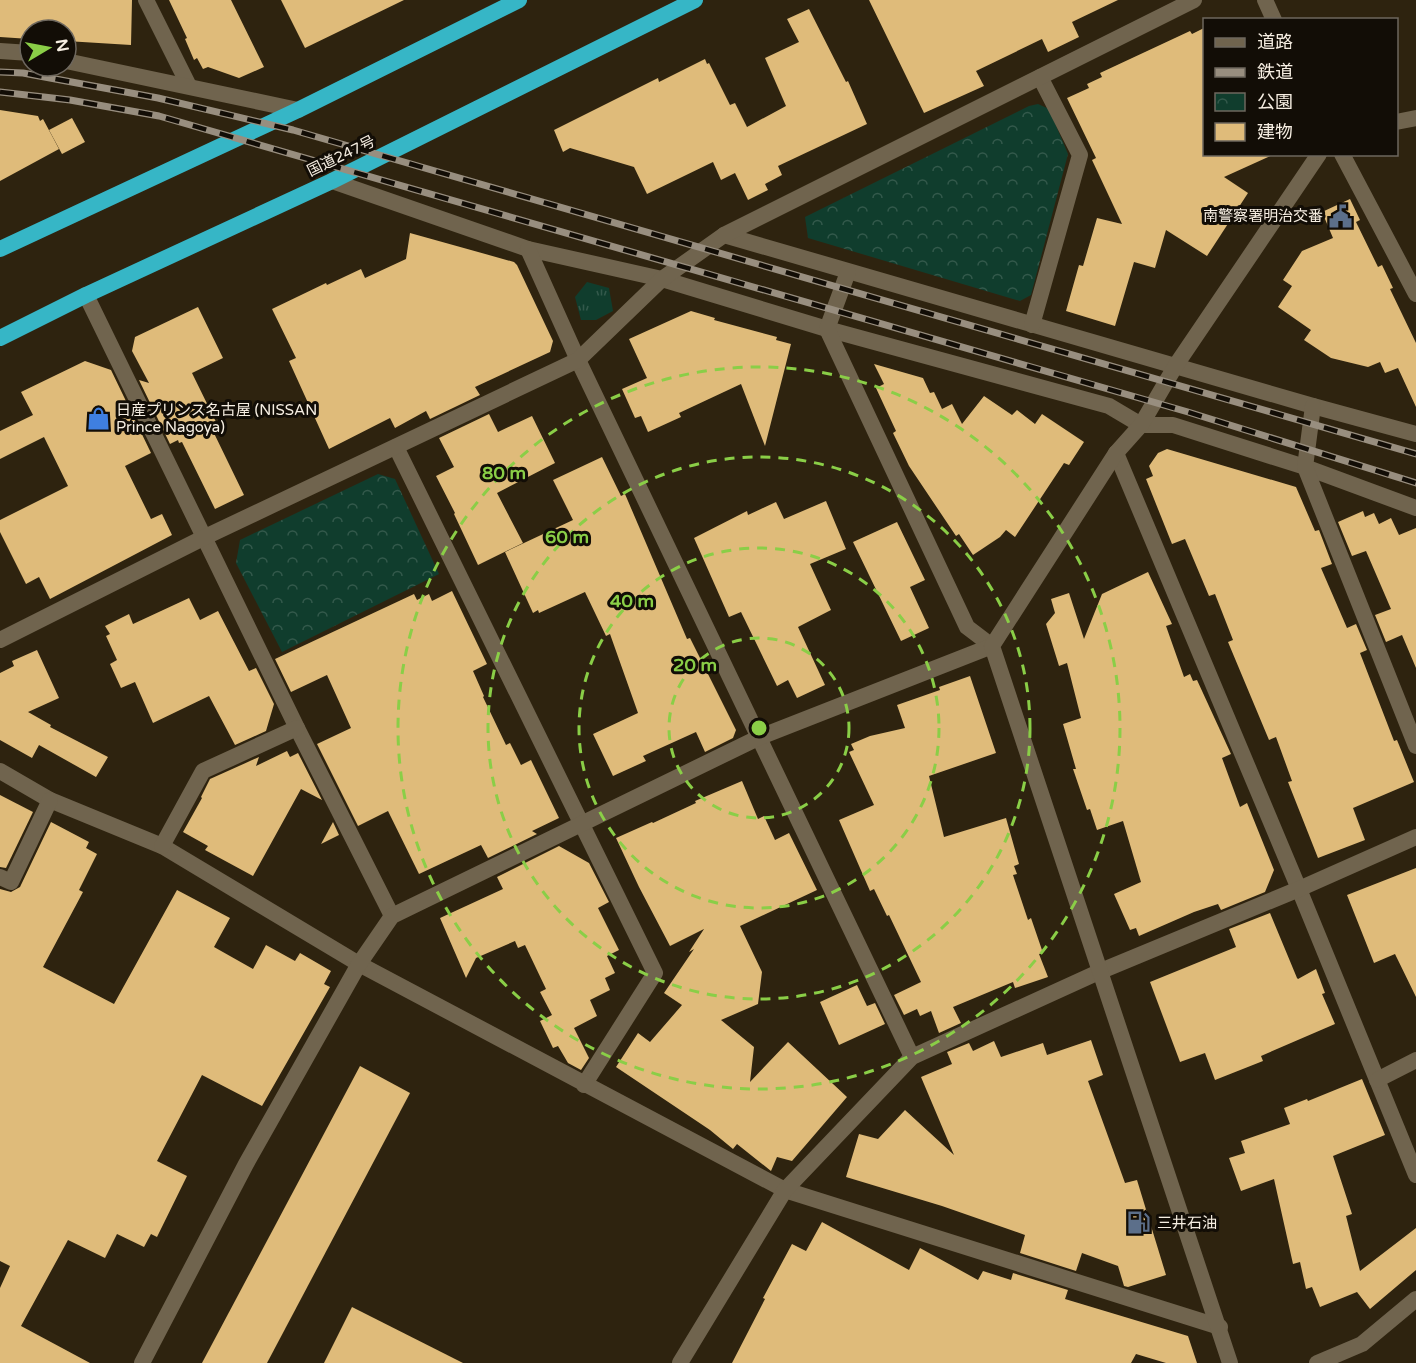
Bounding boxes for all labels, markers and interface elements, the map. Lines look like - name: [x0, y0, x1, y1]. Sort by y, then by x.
- north arrow: [18, 18, 78, 78]
- legend: [1203, 18, 1398, 156]
- text: 道路: [1257, 31, 1293, 53]
- text: N: [51, 38, 73, 54]
- text: 鉄道: [1257, 61, 1293, 83]
- text: 公園: [1257, 91, 1293, 113]
- text: 建物: [1257, 121, 1293, 143]
- street label: 国道247号: [304, 132, 378, 180]
- public building icon: 南警察署明治交番: [1328, 203, 1354, 229]
- place label: 南警察署明治交番: [1203, 207, 1323, 225]
- place label: 日産プリンス名古屋 (NISSAN Prince Nagoya): [116, 401, 317, 436]
- shop icon: 日産プリンス名古屋 (NISSAN Prince Nagoya): [85, 406, 111, 432]
- text: 80 m: [482, 462, 526, 484]
- text: 60 m: [545, 526, 589, 548]
- text: 40 m: [610, 590, 654, 612]
- text: 20 m: [673, 654, 717, 676]
- centre of rings: [749, 718, 769, 738]
- fuel station icon: 三井石油: [1126, 1210, 1152, 1236]
- place label: 三井石油: [1157, 1214, 1217, 1232]

